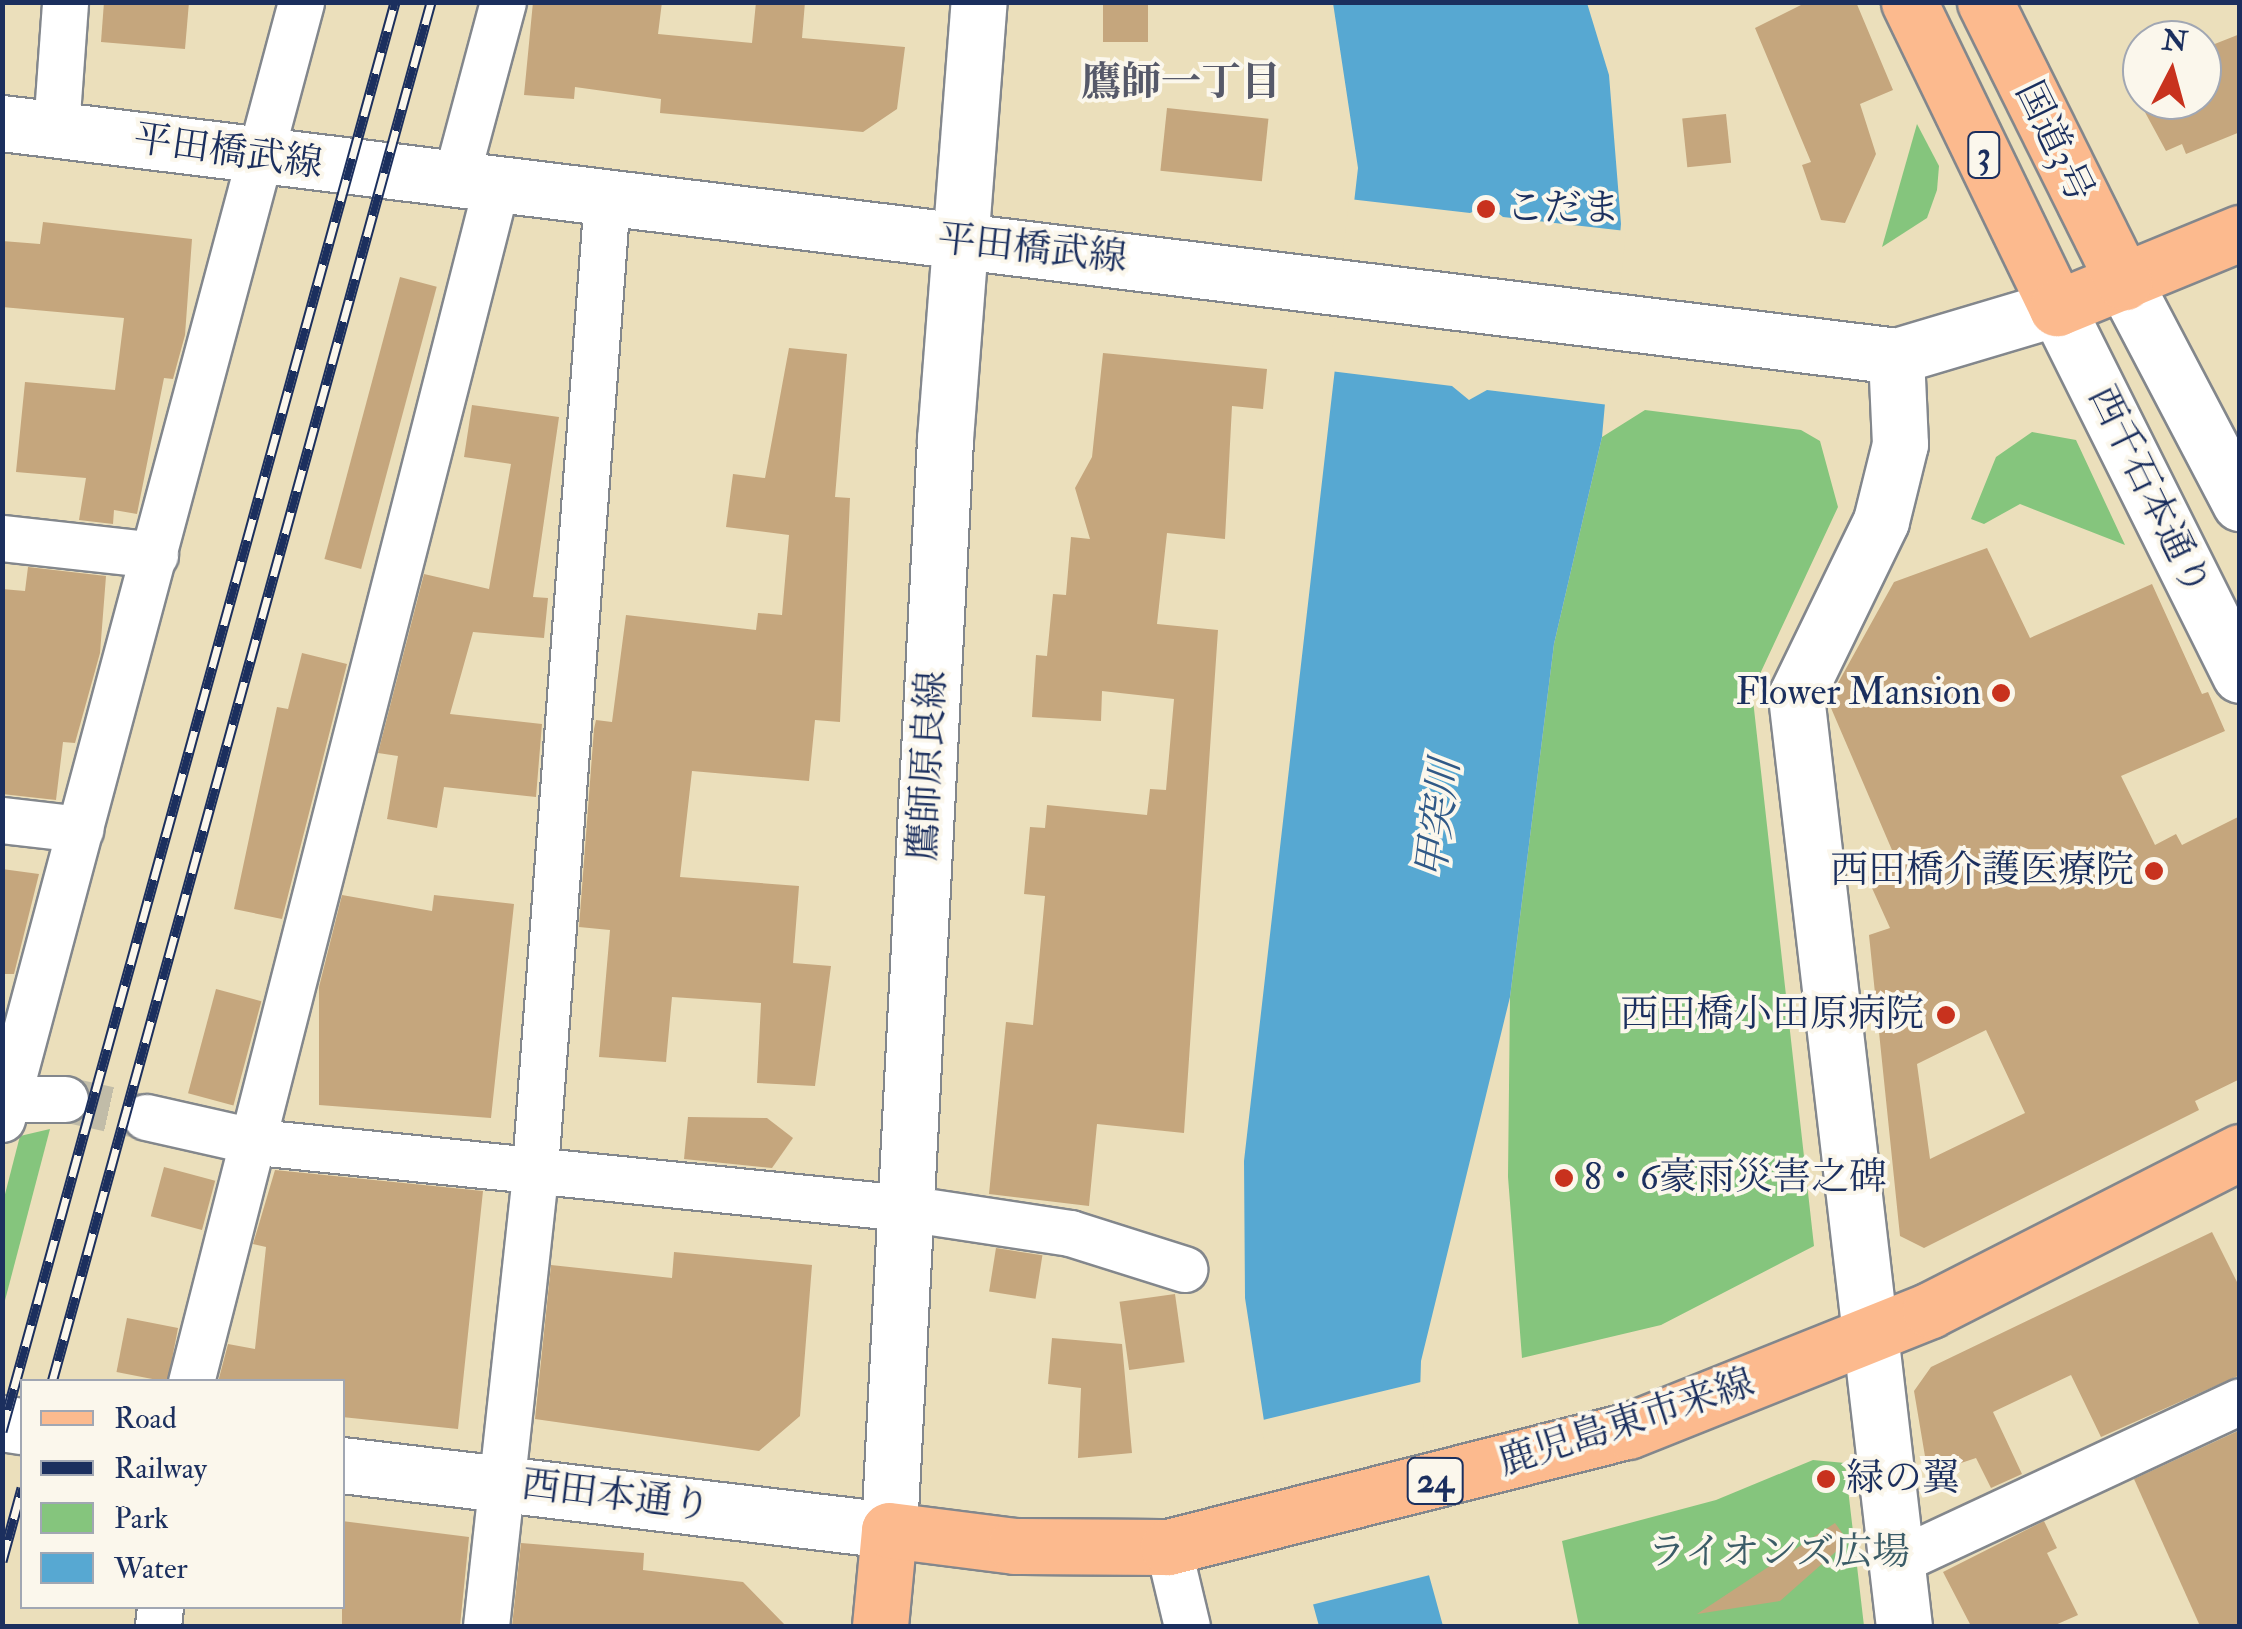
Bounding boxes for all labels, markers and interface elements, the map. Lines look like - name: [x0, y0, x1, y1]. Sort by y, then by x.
- north arrow: [2122, 20, 2222, 120]
- text: N: [2161, 23, 2189, 60]
- district label: 鷹師一丁目: [1081, 59, 1281, 107]
- street label: 国道3号: [2005, 74, 2103, 210]
- street label: 平田橋武線: [131, 116, 325, 188]
- road number: 3: [1966, 125, 2002, 185]
- place label: こだま: [1506, 186, 1620, 232]
- marker: こだま: [1475, 198, 1497, 220]
- street label: 平田橋武線: [935, 216, 1129, 282]
- street label: 西千石本通り: [2079, 379, 2219, 603]
- street label: 鷹師原良線: [900, 670, 956, 862]
- place label: Flower Mansion: [1736, 670, 1981, 716]
- marker: Flower Mansion: [1990, 682, 2012, 704]
- water label: 甲突川: [1408, 757, 1470, 881]
- place label: 西田橋介護医療院: [1830, 848, 2134, 894]
- marker: 西田橋介護医療院: [2143, 860, 2165, 882]
- place label: 西田橋小田原病院: [1620, 992, 1924, 1038]
- marker: 西田橋小田原病院: [1933, 1002, 1959, 1028]
- place label: 8・6豪雨災害之碑: [1584, 1155, 1887, 1201]
- marker: 8・6豪雨災害之碑: [1553, 1167, 1575, 1189]
- street label: 鹿児島東市来線: [1492, 1360, 1760, 1486]
- legend: [20, 1379, 345, 1609]
- text: Road: [114, 1400, 177, 1437]
- text: Railway: [114, 1450, 207, 1487]
- road number: 24: [1405, 1451, 1465, 1511]
- place label: 緑の翼: [1846, 1456, 1960, 1502]
- street label: 西田本通り: [519, 1462, 713, 1530]
- marker: 緑の翼: [1815, 1468, 1837, 1490]
- text: Park: [114, 1500, 169, 1537]
- park label: ライオンズ広場: [1646, 1530, 1912, 1576]
- text: Water: [114, 1550, 188, 1587]

